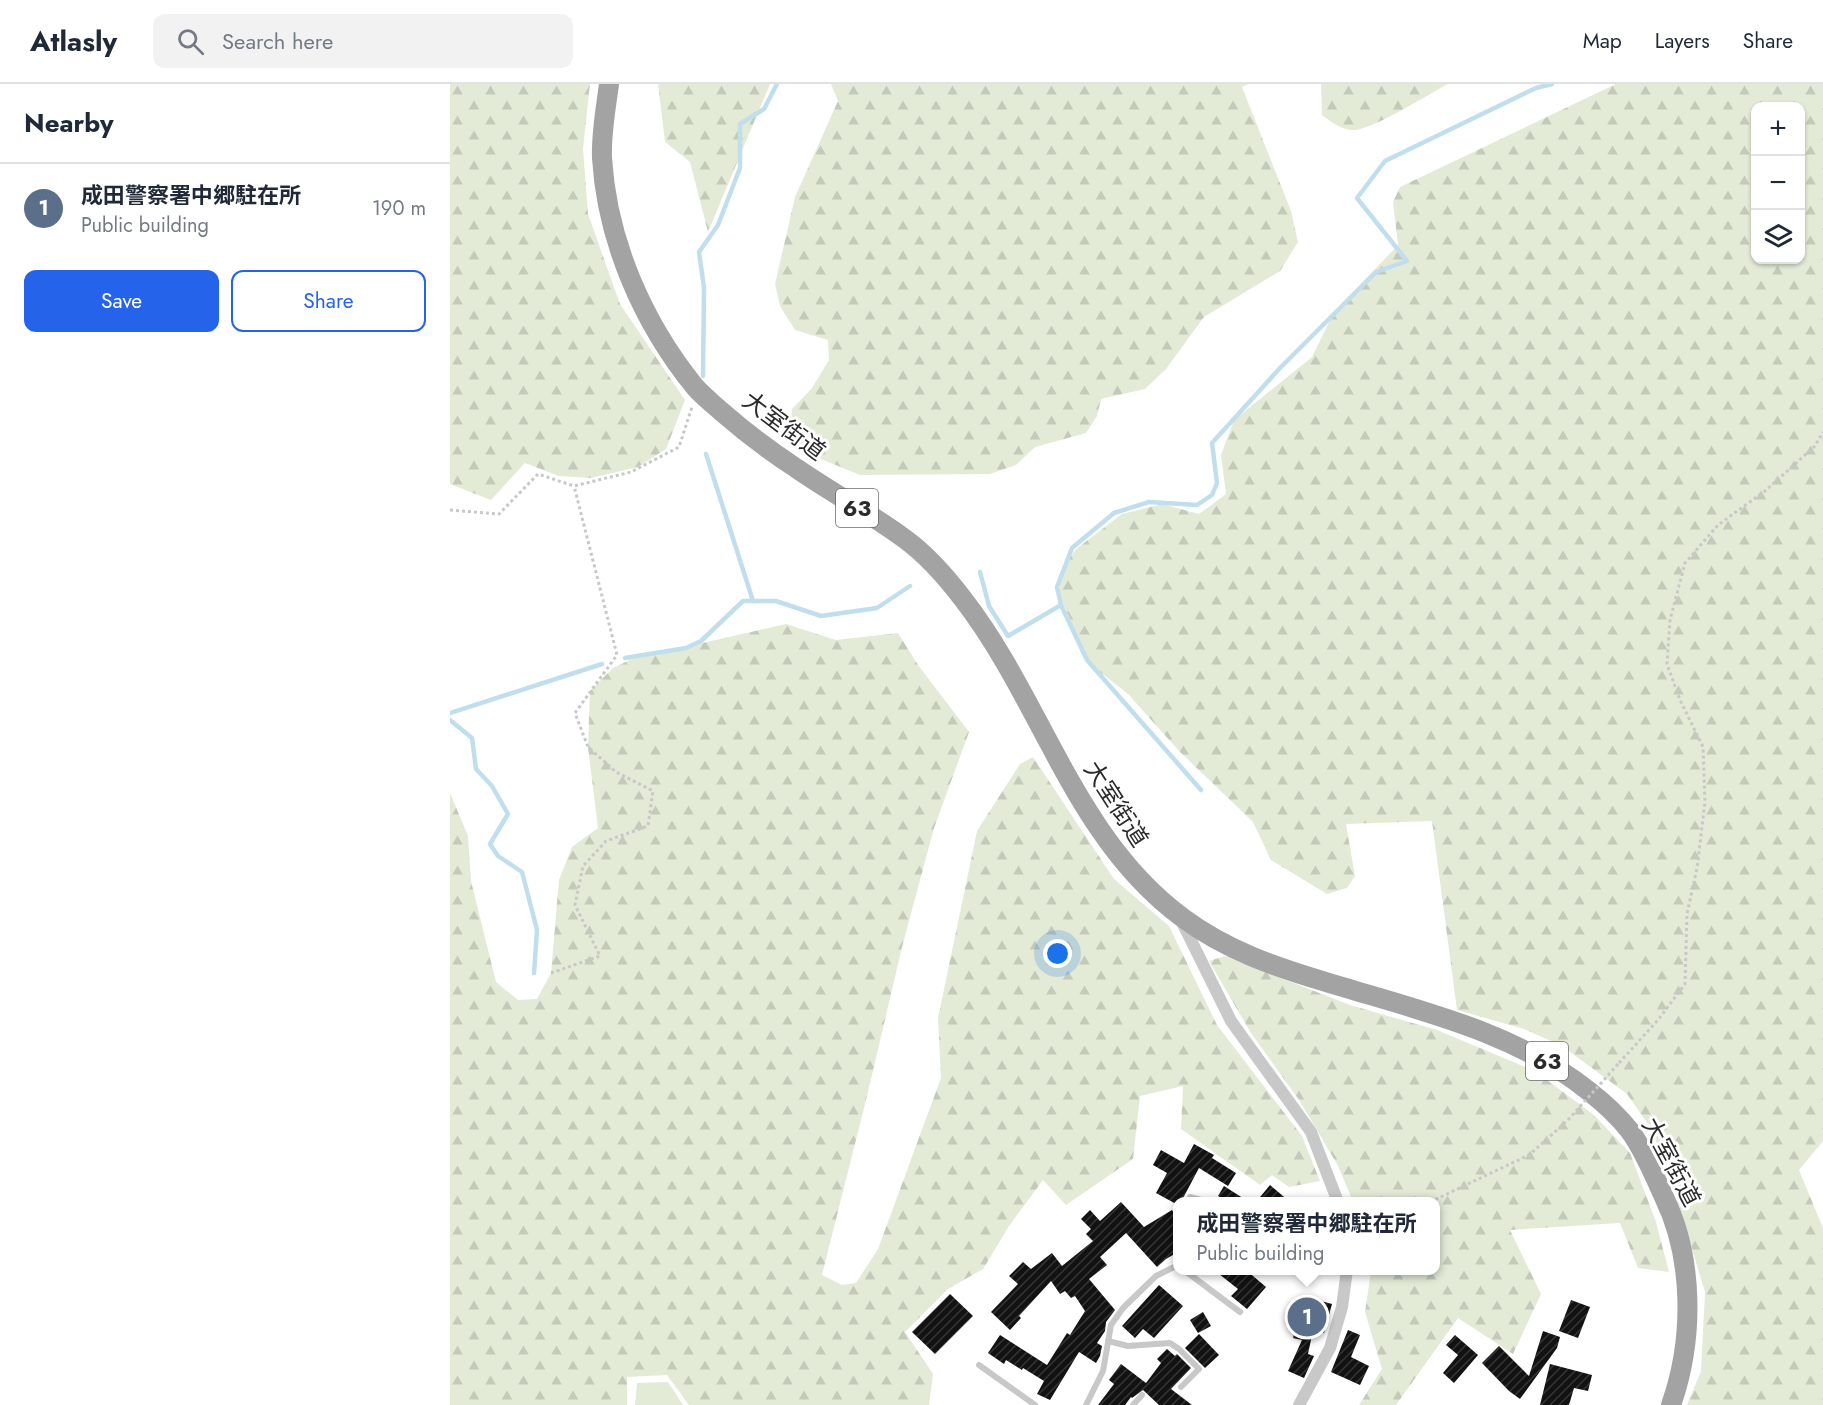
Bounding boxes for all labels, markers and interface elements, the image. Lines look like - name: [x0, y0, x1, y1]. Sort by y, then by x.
- search box: [153, 14, 573, 68]
- text: Atlasly: [30, 21, 117, 62]
- icon: search: [174, 25, 207, 58]
- text: Search here: [222, 25, 333, 57]
- text: Map: [1583, 26, 1622, 56]
- text: Layers: [1655, 26, 1710, 56]
- text: Share: [1743, 26, 1793, 56]
- map controls: [1751, 102, 1805, 264]
- button: +: [1751, 102, 1805, 156]
- text: Nearby: [24, 104, 113, 142]
- button: −: [1751, 156, 1805, 210]
- text: 成田警察署中郷駐在所: [81, 179, 301, 211]
- text: 1: [38, 194, 49, 223]
- text: 190 m: [372, 194, 426, 223]
- button: layers: [1751, 210, 1805, 264]
- text: Public building: [81, 211, 209, 240]
- button: Save: [24, 270, 219, 332]
- button: Share: [231, 270, 426, 332]
- street label: 大室街道: [735, 383, 833, 468]
- road number: 63: [836, 489, 878, 527]
- street label: 大室街道: [1076, 754, 1157, 854]
- your location: [1043, 939, 1072, 968]
- road number: 63: [1526, 1042, 1568, 1080]
- street label: 大室街道: [1633, 1111, 1709, 1212]
- popup: [1173, 1197, 1440, 1275]
- text: 成田警察署中郷駐在所: [1196, 1207, 1417, 1239]
- text: Public building: [1196, 1239, 1325, 1268]
- pin: 1: [1288, 1294, 1326, 1340]

